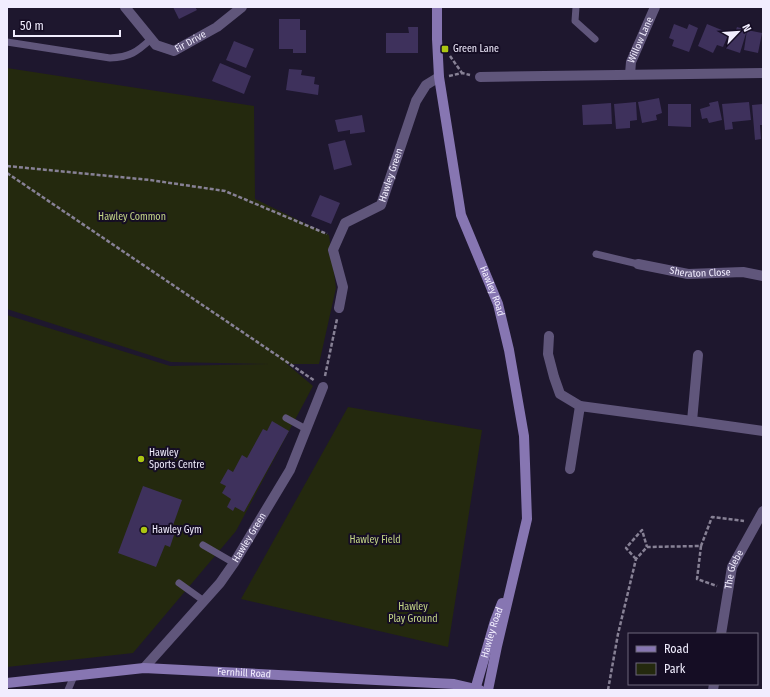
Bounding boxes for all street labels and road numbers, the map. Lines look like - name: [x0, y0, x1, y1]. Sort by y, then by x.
- street label: Willow Lane: [625, 15, 656, 65]
- street label: Fir Drive: [173, 28, 208, 55]
- street label: Hawley Green: [376, 147, 406, 204]
- street label: Hawley Road: [477, 264, 507, 317]
- street label: Sheraton Close: [668, 264, 731, 280]
- street label: Hawley Green: [230, 511, 269, 565]
- street label: The Glebe: [722, 548, 746, 590]
- street label: Hawley Road: [479, 605, 506, 659]
- street label: Fernhill Road: [217, 666, 271, 681]

